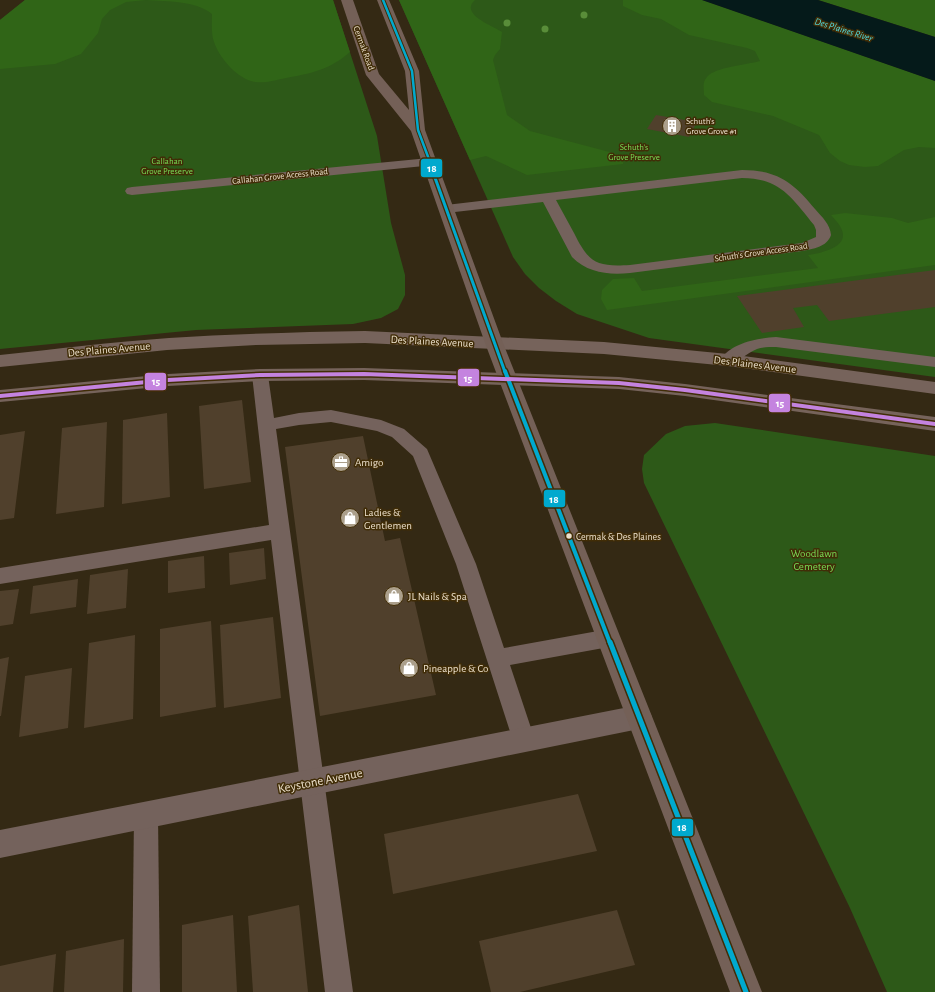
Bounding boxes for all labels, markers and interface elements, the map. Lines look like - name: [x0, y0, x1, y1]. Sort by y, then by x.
- water label: Des Plaines River: [813, 16, 875, 44]
- street label: Cermak Road: [351, 25, 376, 72]
- building icon: Schuth's Grove Grove #1: [661, 115, 683, 137]
- place label: Schuth's Grove Grove #1: [686, 117, 737, 136]
- park label: Schuth's Grove Preserve: [608, 143, 660, 162]
- park label: Callahan Grove Preserve: [141, 157, 193, 176]
- line badge: 18: [420, 158, 443, 178]
- text: 18: [427, 163, 437, 174]
- street label: Callahan Grove Access Road: [232, 167, 329, 186]
- street label: Schuth's Grove Access Road: [714, 241, 809, 263]
- street label: Des Plaines Avenue: [390, 334, 474, 349]
- street label: Des Plaines Avenue: [67, 340, 151, 359]
- street label: Des Plaines Avenue: [713, 354, 797, 375]
- line badge: 15: [457, 368, 480, 387]
- line badge: 15: [144, 372, 167, 391]
- text: 15: [464, 373, 473, 384]
- text: 15: [152, 376, 161, 387]
- line badge: 15: [768, 393, 791, 413]
- text: 15: [776, 398, 785, 409]
- office icon: Amigo: [330, 451, 352, 473]
- place label: Amigo: [355, 457, 383, 468]
- line badge: 18: [543, 489, 566, 508]
- text: 18: [549, 494, 559, 505]
- shop icon: Ladies & Gentlemen: [339, 507, 361, 529]
- place label: Ladies & Gentlemen: [364, 507, 412, 531]
- marker: Cermak & Des Plaines: [564, 531, 574, 541]
- place label: Cermak & Des Plaines: [576, 532, 661, 542]
- park label: Woodlawn Cemetery: [791, 548, 837, 572]
- shop icon: JL Nails & Spa: [383, 585, 405, 607]
- place label: JL Nails & Spa: [408, 591, 467, 602]
- shop icon: Pineapple & Co: [398, 657, 420, 679]
- place label: Pineapple & Co: [423, 663, 488, 674]
- street label: Keystone Avenue: [277, 767, 364, 796]
- line badge: 18: [671, 818, 694, 837]
- text: 18: [677, 822, 687, 833]

